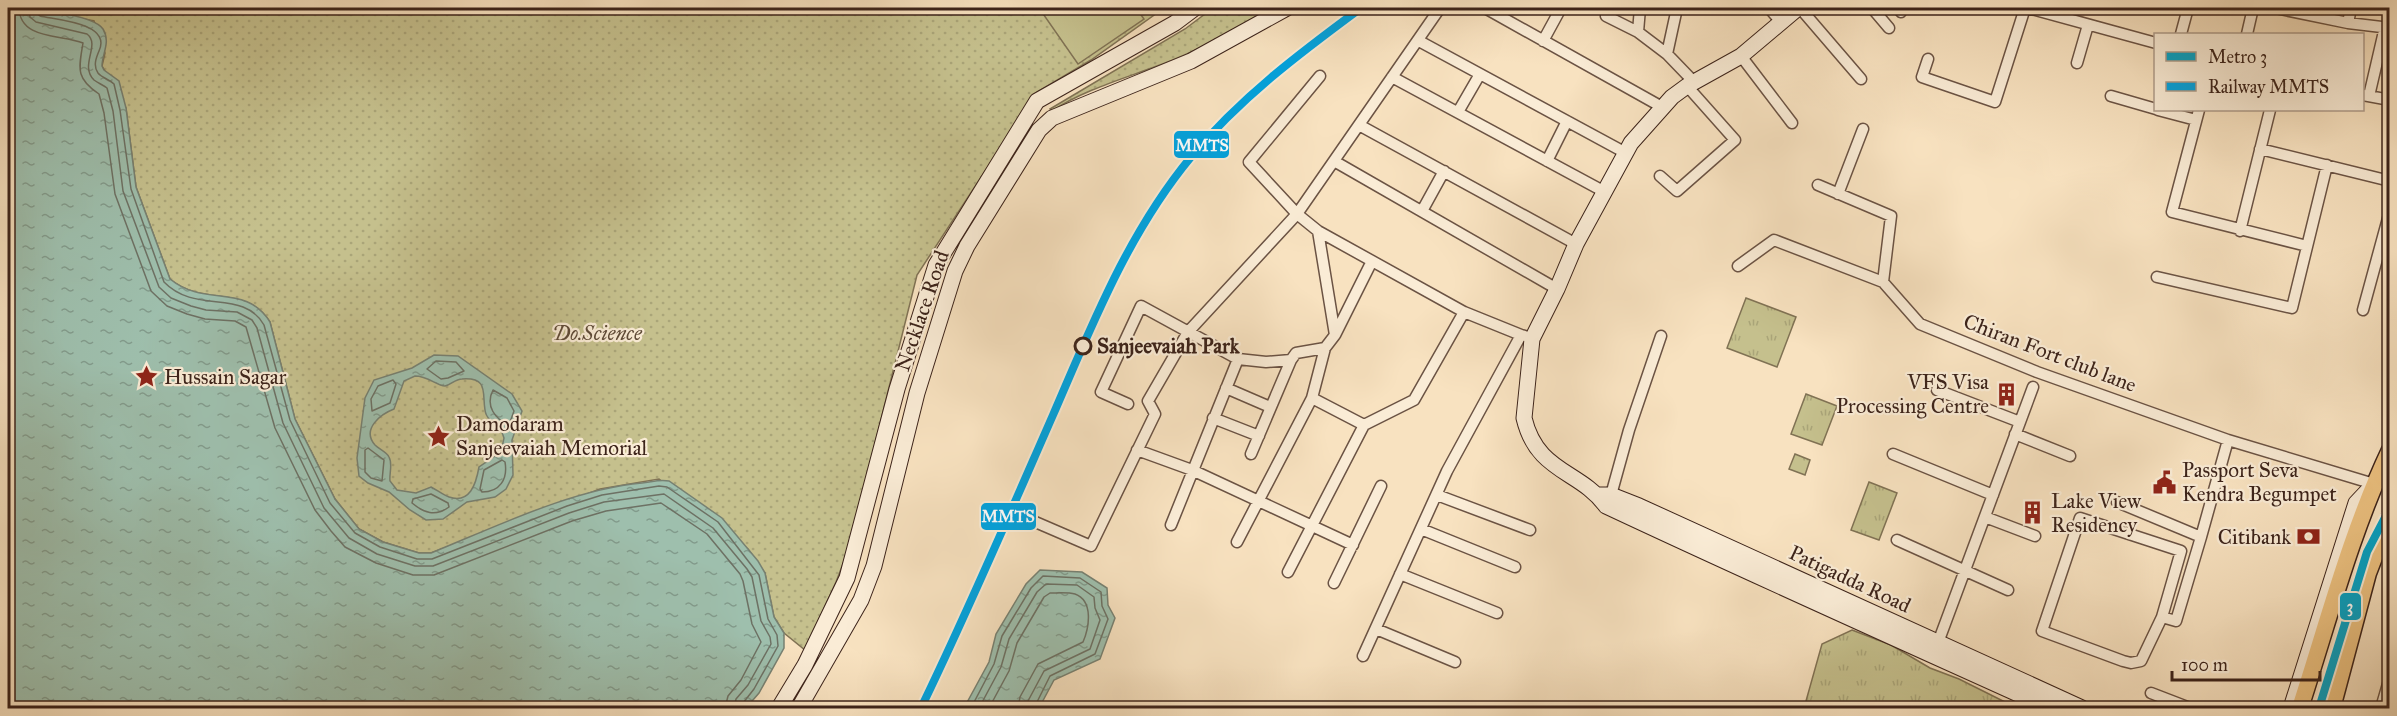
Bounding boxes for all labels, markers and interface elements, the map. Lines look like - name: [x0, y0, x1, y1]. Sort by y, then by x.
- legend: [2154, 33, 2364, 111]
- text: Metro 3: [2208, 46, 2267, 68]
- text: Railway MMTS: [2208, 76, 2329, 98]
- line badge: MMTS: [1173, 130, 1230, 159]
- text: MMTS: [1175, 136, 1229, 155]
- street label: Necklace Road: [889, 247, 955, 375]
- street label: Chiran Fort club lane: [1960, 308, 2140, 398]
- park label: Do.Science: [552, 320, 643, 346]
- place label: Sanjeevaiah Park: [1097, 333, 1241, 359]
- marker: Sanjeevaiah Park: [1074, 337, 1092, 355]
- place icon: Hussain Sagar: [133, 364, 159, 390]
- place label: Hussain Sagar: [164, 364, 287, 390]
- place label: VFS Visa Processing Centre: [1836, 369, 1989, 419]
- building icon: VFS Visa Processing Centre: [1994, 381, 2020, 407]
- place label: Damodaram Sanjeevaiah Memorial: [456, 411, 648, 461]
- place icon: Damodaram Sanjeevaiah Memorial: [425, 423, 451, 449]
- place label: Passport Seva Kendra Begumpet: [2182, 457, 2337, 507]
- public building icon: Passport Seva Kendra Begumpet: [2151, 469, 2177, 495]
- place label: Lake View Residency: [2051, 488, 2141, 538]
- building icon: Lake View Residency: [2020, 500, 2046, 526]
- line badge: MMTS: [980, 502, 1037, 531]
- text: MMTS: [981, 507, 1035, 526]
- place label: Citibank: [2218, 524, 2291, 550]
- bank icon: Citibank: [2296, 524, 2322, 550]
- street label: Patigadda Road: [1785, 539, 1916, 619]
- line badge: 3: [2339, 592, 2362, 621]
- text: 3: [2347, 597, 2353, 617]
- scale bar: [2172, 644, 2320, 682]
- text: 100 m: [2181, 654, 2228, 676]

